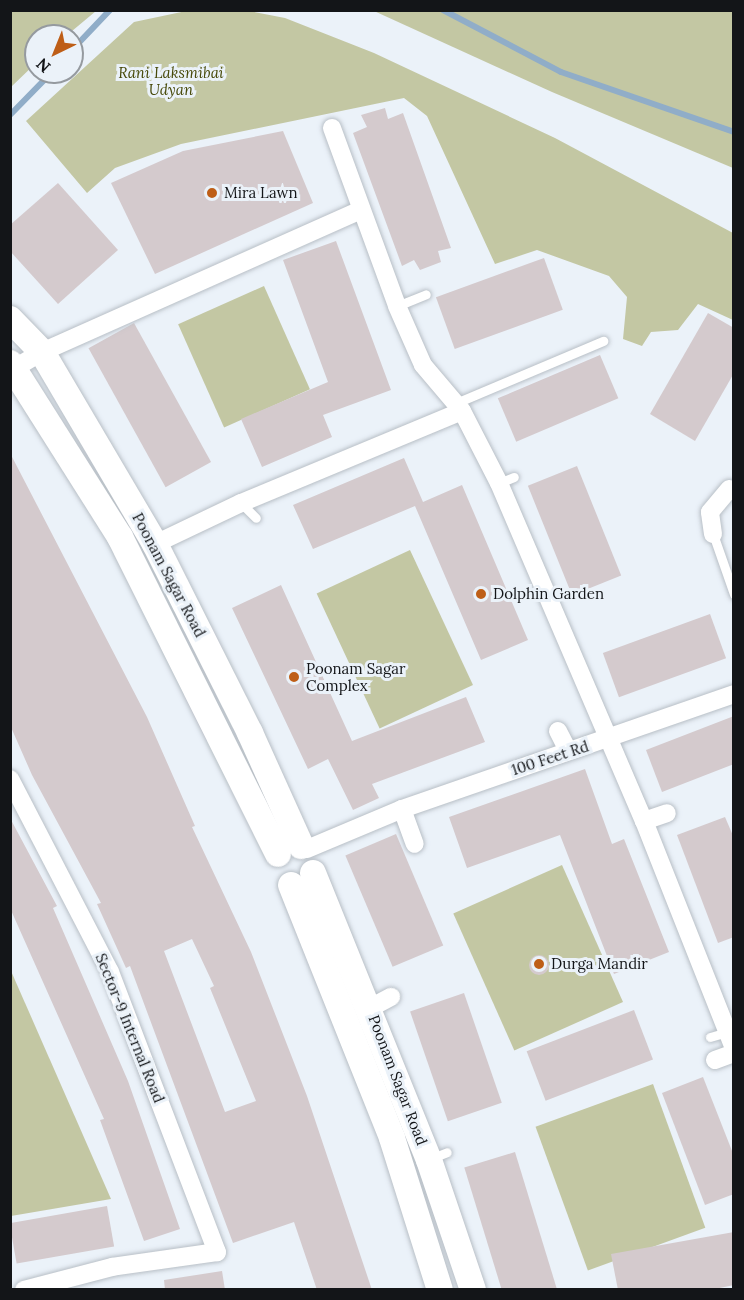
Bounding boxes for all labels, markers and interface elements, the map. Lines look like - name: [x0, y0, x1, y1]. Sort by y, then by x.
- north arrow: [24, 24, 84, 84]
- text: N: [32, 54, 54, 77]
- park label: Rani Laksmibai Udyan: [118, 63, 224, 98]
- place label: Mira Lawn: [224, 184, 298, 202]
- marker: Mira Lawn: [205, 186, 219, 200]
- street label: Poonam Sagar Road: [129, 510, 209, 640]
- place label: Dolphin Garden: [493, 585, 604, 603]
- marker: Dolphin Garden: [474, 587, 488, 601]
- place label: Poonam Sagar Complex: [306, 659, 405, 694]
- marker: Poonam Sagar Complex: [287, 670, 301, 684]
- street label: 100 Feet Rd: [509, 737, 591, 779]
- street label: Sector-9 Internal Road: [92, 951, 168, 1105]
- place label: Durga Mandir: [551, 955, 648, 973]
- marker: Durga Mandir: [532, 957, 546, 971]
- street label: Poonam Sagar Road: [365, 1012, 431, 1148]

